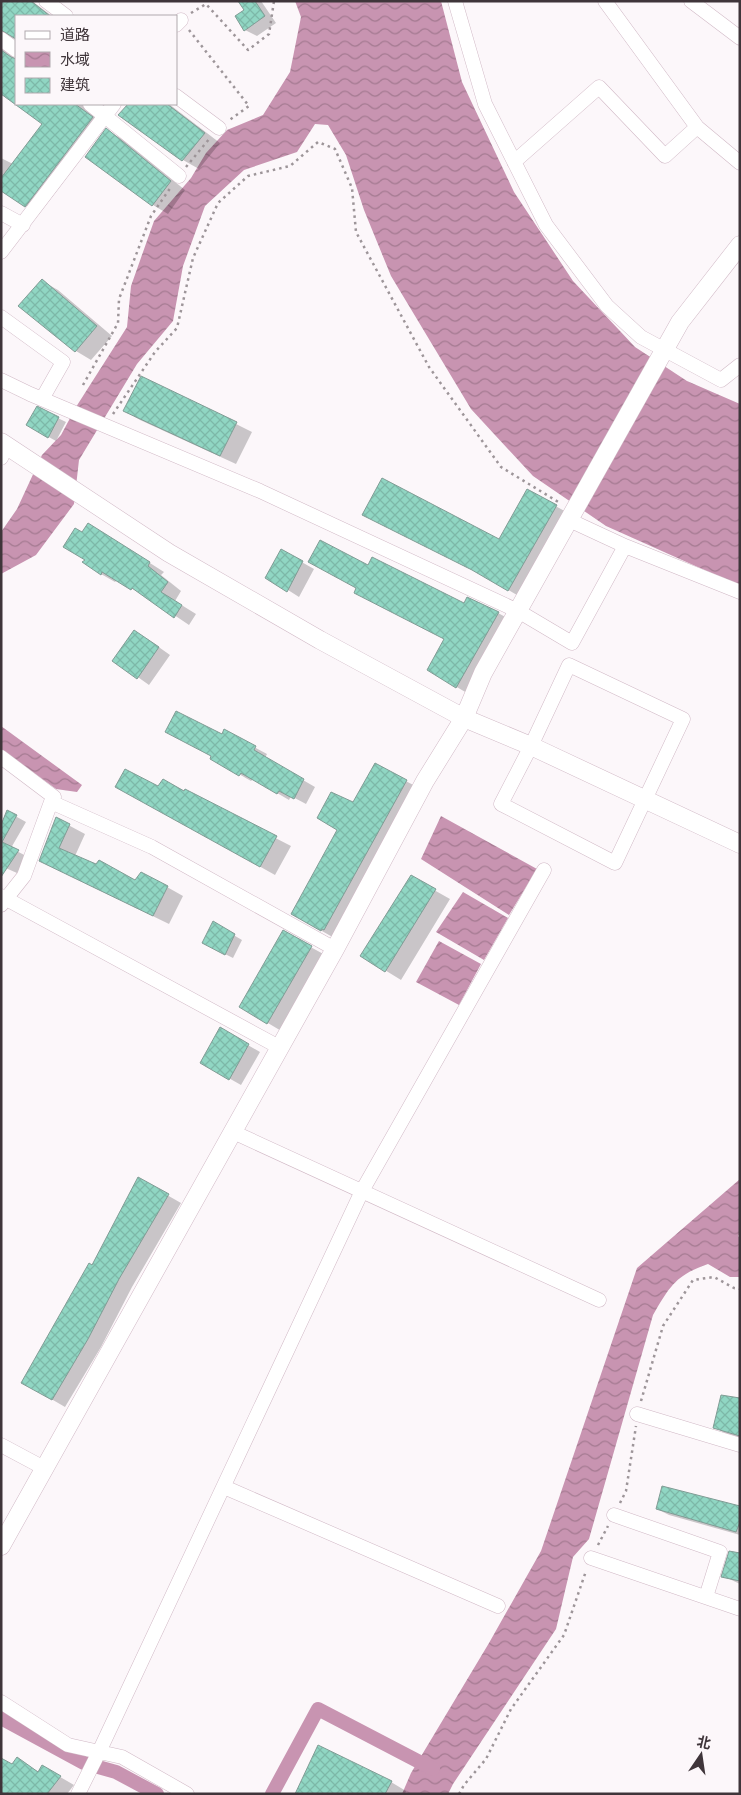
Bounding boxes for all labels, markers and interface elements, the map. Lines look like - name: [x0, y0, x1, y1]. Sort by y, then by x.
- legend: [15, 15, 178, 105]
- text: 道路: [60, 23, 90, 46]
- text: 水域: [60, 48, 90, 71]
- text: 建筑: [60, 73, 90, 96]
- north arrow: [676, 1730, 726, 1780]
- text: 北: [695, 1730, 713, 1754]

